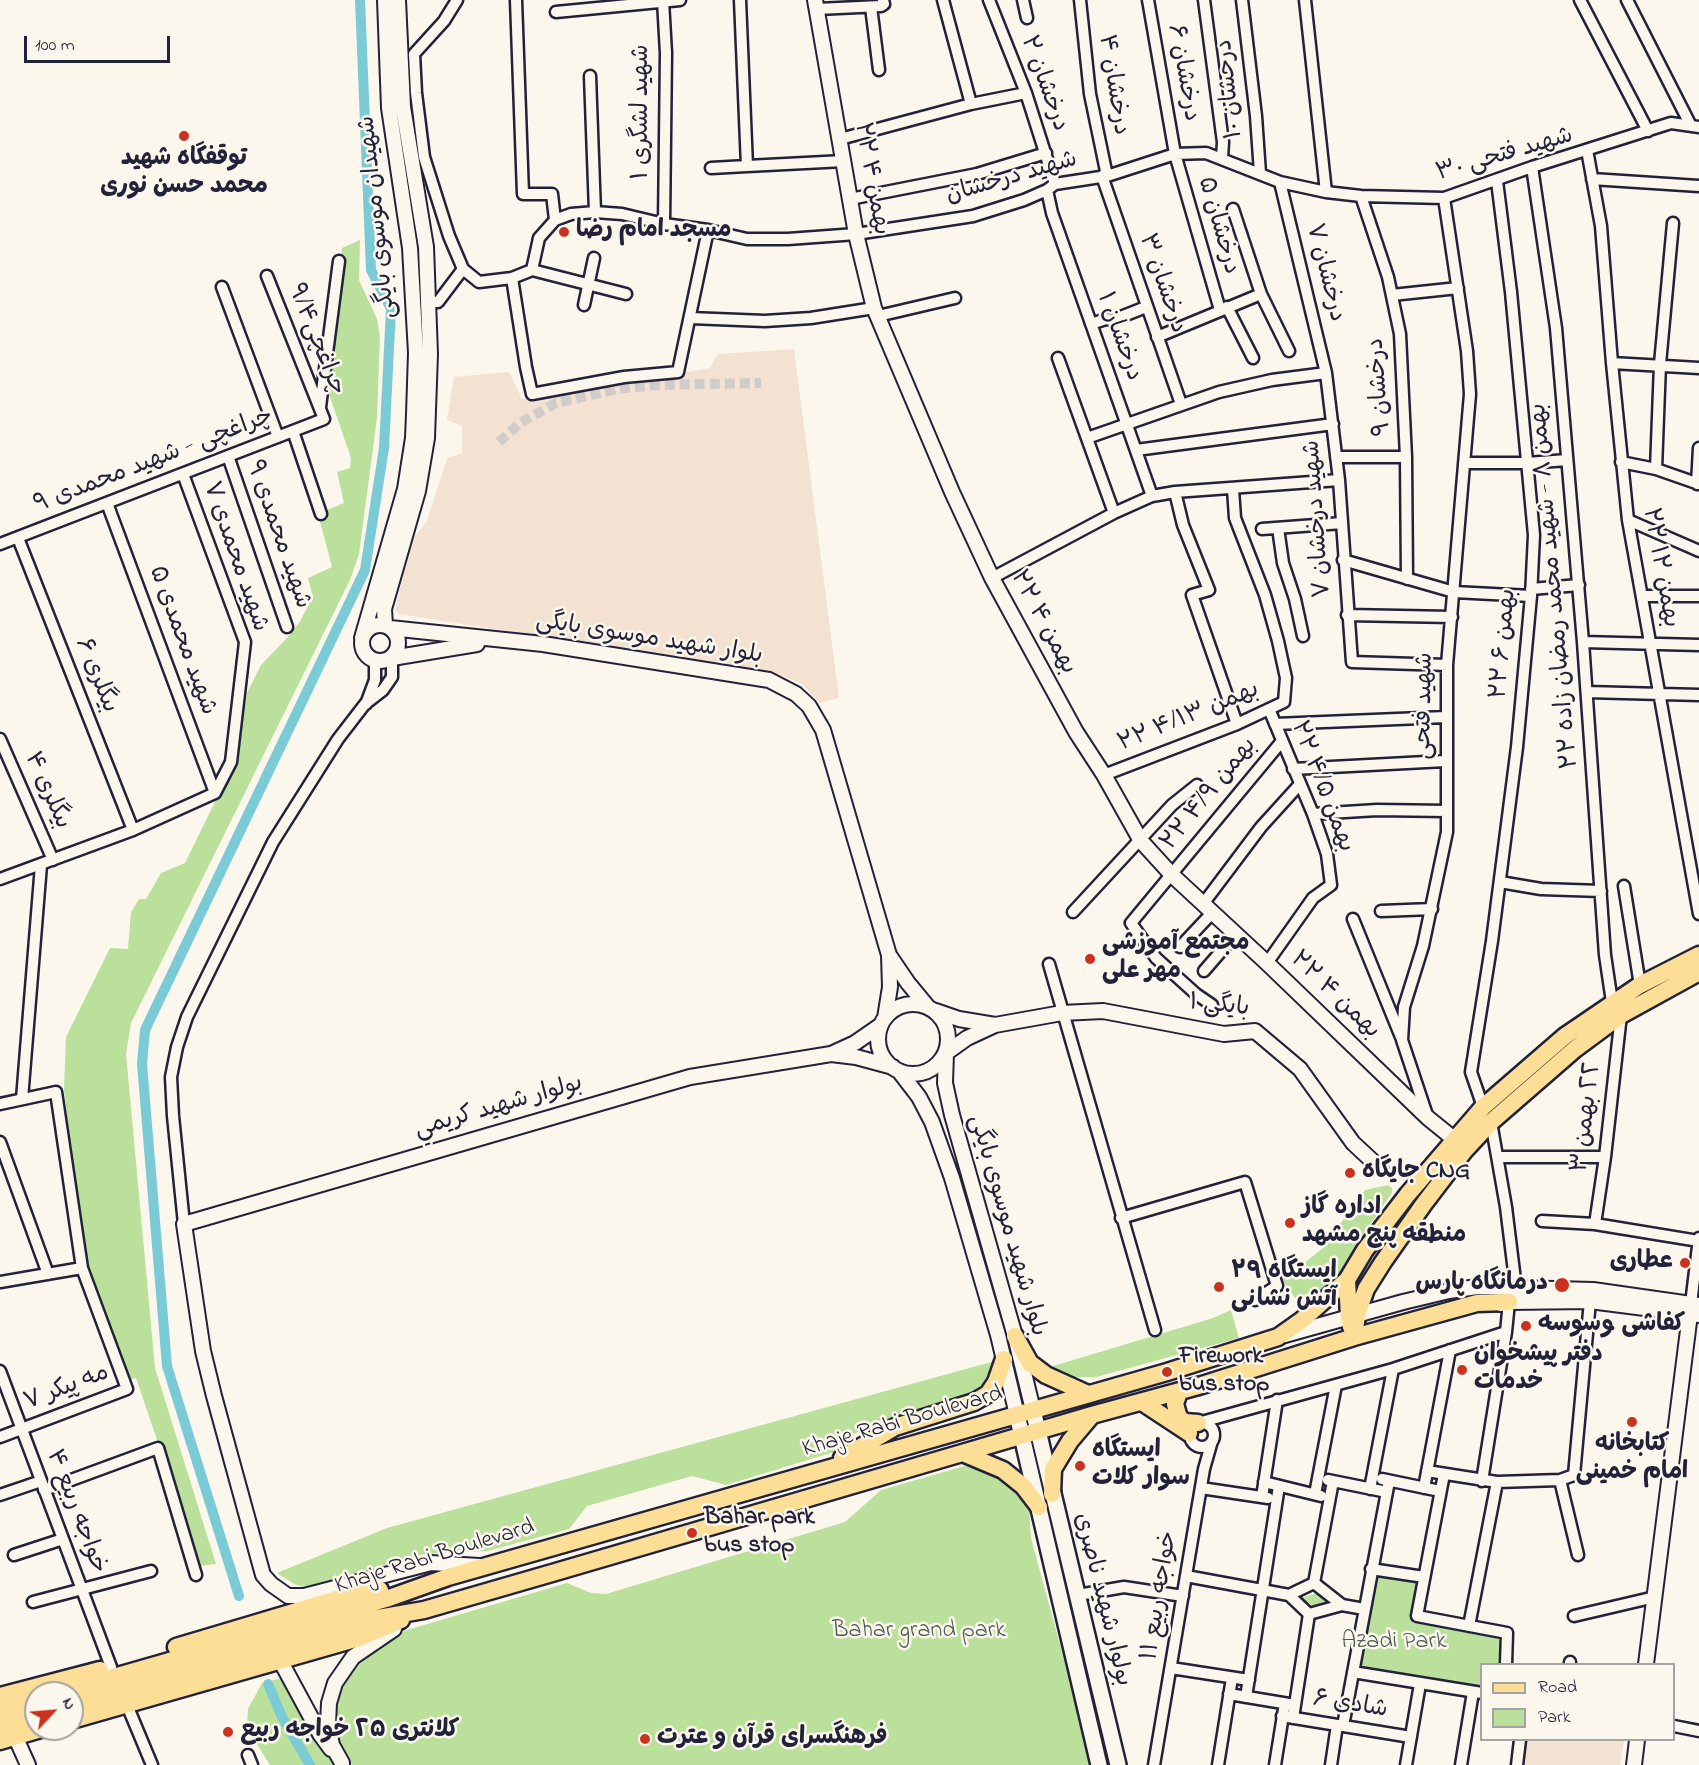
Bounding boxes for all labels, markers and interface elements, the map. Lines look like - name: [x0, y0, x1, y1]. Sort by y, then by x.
- street label: درخشان ۶: [1159, 22, 1205, 124]
- scale bar: [27, 24, 172, 62]
- street label: درخشان ۲: [1012, 32, 1074, 136]
- text: 100 m: [35, 33, 75, 59]
- street label: درخشان ۴: [1090, 33, 1134, 137]
- street label: درحشان ۱۰: [1211, 38, 1251, 140]
- street label: شهید لشگری ۱: [629, 44, 657, 180]
- street label: شهیدان موسوی بایگی: [354, 114, 404, 320]
- street label: ۲۲ بهمن ۴: [846, 120, 894, 238]
- street label: شهید فتحی ۳۰: [1433, 123, 1577, 189]
- marker: توقفگاه شهید محمد حسن نوری: [177, 129, 191, 143]
- place label: توقفگاه شهید محمد حسن نوری: [100, 146, 268, 202]
- street label: شهید درخشان: [943, 147, 1081, 211]
- street label: درخشان ۵: [1189, 174, 1245, 278]
- place label: مسجد امام رضا: [576, 218, 731, 246]
- street label: درخشان ۷: [1298, 221, 1350, 325]
- marker: مسجد امام رضا: [557, 225, 571, 239]
- street label: درخشان ۳: [1131, 231, 1191, 337]
- street label: ۹/۴چراغچی: [280, 280, 350, 400]
- street label: درخشان ۱: [1089, 289, 1147, 385]
- street label: درخشان ۹: [1363, 337, 1399, 437]
- street label: ۲۲ بهمن ۸ - شهید محمد رمضان زاده: [1526, 402, 1586, 770]
- street label: ۹ چراغچی - شهید محمدی: [30, 403, 278, 521]
- street label: شهید درخشان ۷: [1299, 439, 1339, 599]
- street label: شهید محمدی ۹: [238, 457, 316, 613]
- street label: شهید محمدی ۷: [195, 478, 273, 636]
- street label: ۲۲ بهمن ۱۲: [1634, 506, 1684, 630]
- street label: شهید محمدی ۵: [141, 563, 221, 719]
- street label: ۲۲ بهمن ۴: [1002, 566, 1082, 680]
- street label: ۲۲ بهمن ۶: [1486, 588, 1524, 700]
- street label: بلوار شهید موسوی بایگی: [534, 608, 764, 672]
- street label: بیگلری ۶: [67, 634, 123, 718]
- street label: شهید فتحی: [1411, 652, 1441, 760]
- street label: ۲۲ بهمن ۴/۱۳: [1114, 677, 1264, 759]
- street label: ۲۲ بهمن ۴/۵: [1283, 717, 1359, 857]
- street label: ۲۲ بهمن ۴/۹: [1156, 733, 1264, 857]
- street label: بیگلری ۴: [16, 748, 76, 834]
- place label: مجتمع آموزشی مهر علی: [1102, 931, 1250, 987]
- street label: ۲۲ بهمن ۴: [1283, 946, 1385, 1046]
- marker: مجتمع آموزشی مهر علی: [1083, 952, 1097, 966]
- street label: بایگی ۱: [1187, 990, 1251, 1024]
- street label: ٢٢ بهمن ۳: [1567, 1060, 1609, 1174]
- street label: بولوار شهيد كريمي: [412, 1070, 586, 1146]
- street label: بلوار شهید موسوی بایگی: [961, 1112, 1051, 1340]
- place label: جایگاه CNG: [1362, 1159, 1470, 1187]
- marker: جایگاه CNG: [1343, 1166, 1357, 1180]
- place label: اداره گاز منطقه پنج مشهد: [1302, 1195, 1466, 1251]
- marker: اداره گاز منطقه پنج مشهد: [1283, 1216, 1297, 1230]
- place label: عطاری: [1610, 1249, 1673, 1277]
- marker: عطاری: [1678, 1256, 1692, 1270]
- place label: ایستگاه ۲۹ آتش نشانی: [1231, 1259, 1337, 1315]
- place label: درمانگاه پارس: [1416, 1271, 1548, 1299]
- marker: درمانگاه پارس: [1553, 1276, 1571, 1294]
- marker: ایستگاه ۲۹ آتش نشانی: [1212, 1280, 1226, 1294]
- place label: کفاشی وسوسه: [1538, 1312, 1685, 1340]
- marker: کفاشی وسوسه: [1519, 1319, 1533, 1333]
- place label: دفتر پیشخوان خدمات: [1474, 1342, 1603, 1398]
- place label: Firework bus stop: [1179, 1344, 1269, 1400]
- street label: مه پیکر ۷: [21, 1360, 113, 1418]
- marker: دفتر پیشخوان خدمات: [1455, 1363, 1469, 1377]
- marker: Firework bus stop: [1160, 1365, 1174, 1379]
- street label: Khaje Rabi Boulevard: [800, 1381, 1006, 1465]
- marker: کتابخانه امام خمینی: [1625, 1415, 1639, 1429]
- place label: کتابخانه امام خمینی: [1576, 1432, 1688, 1488]
- place label: ایستگاه سوار کلات: [1092, 1438, 1190, 1494]
- street label: خواجه ربیع ۴: [38, 1446, 112, 1578]
- marker: ایستگاه سوار کلات: [1073, 1459, 1087, 1473]
- place label: Bahar park bus stop: [704, 1505, 815, 1561]
- street label: بولوار شهید ناصری: [1066, 1510, 1136, 1690]
- street label: Khaje Rabi Boulevard: [332, 1514, 538, 1602]
- marker: Bahar park bus stop: [685, 1526, 699, 1540]
- street label: خواجه ربیع ۱۱: [1137, 1529, 1185, 1663]
- park label: Bahar grand park: [832, 1618, 1006, 1646]
- park label: Azadi Park: [1342, 1629, 1446, 1657]
- legend: [1480, 1663, 1675, 1741]
- text: Road: [1538, 1675, 1577, 1701]
- north arrow: [24, 1681, 84, 1741]
- street label: شادی ۶: [1310, 1686, 1390, 1726]
- text: N: [55, 1694, 82, 1714]
- text: Park: [1538, 1705, 1571, 1731]
- place label: کلانتری ٢۵ خواجه ربیع: [240, 1718, 459, 1746]
- marker: کلانتری ٢۵ خواجه ربیع: [221, 1725, 235, 1739]
- place label: فرهنگسرای قرآن و عترت: [657, 1725, 887, 1753]
- marker: فرهنگسرای قرآن و عترت: [638, 1732, 652, 1746]

